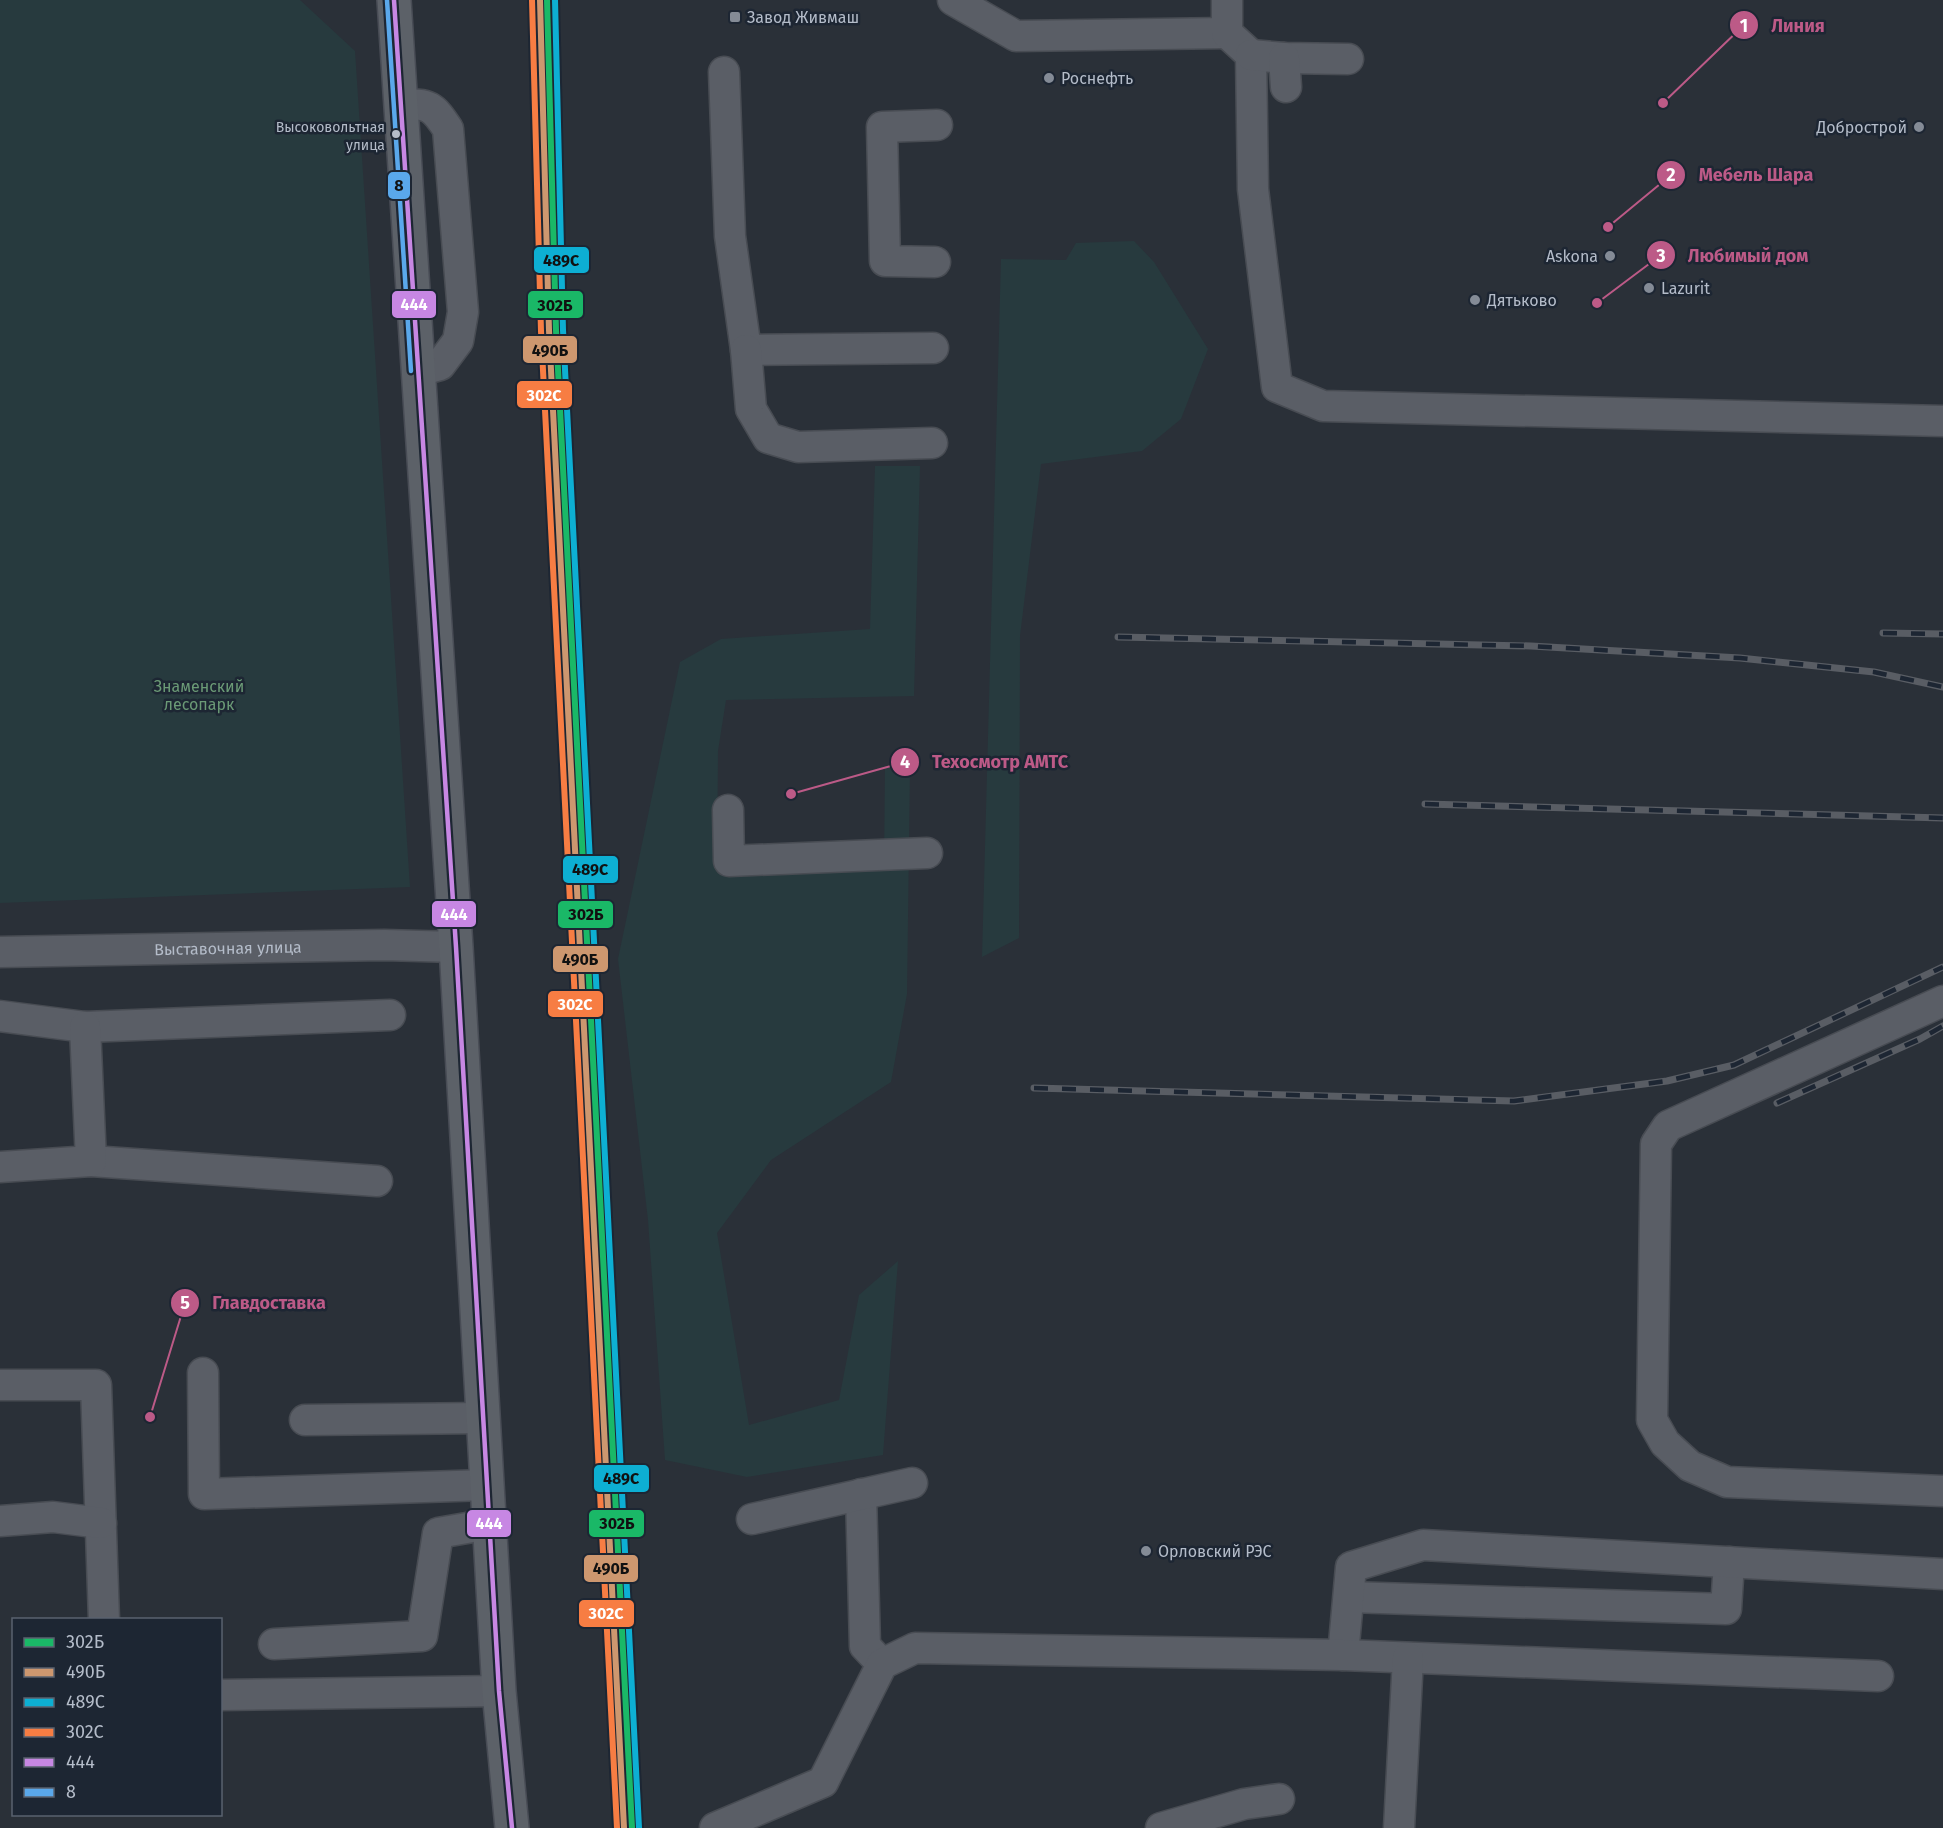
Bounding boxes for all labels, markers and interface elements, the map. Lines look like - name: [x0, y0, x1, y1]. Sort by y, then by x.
- callout: Линия: [1729, 7, 1837, 43]
- place label: Завод Живмаш: [747, 8, 859, 27]
- marker: Завод Живмаш: [728, 10, 742, 24]
- text: 1: [1740, 15, 1748, 37]
- text: Линия: [1771, 15, 1825, 37]
- place label: Роснефть: [1061, 69, 1133, 88]
- marker: Роснефть: [1042, 71, 1056, 85]
- place label: Добрострой: [1815, 118, 1907, 137]
- place label: Высоковольтная улица: [276, 119, 385, 154]
- marker: Добрострой: [1912, 120, 1926, 134]
- marker: Высоковольтная улица: [390, 128, 402, 140]
- callout: Мебель Шара: [1656, 157, 1825, 193]
- text: 2: [1666, 164, 1676, 186]
- text: Мебель Шара: [1699, 164, 1814, 186]
- line badge: 8: [387, 171, 411, 200]
- text: 8: [394, 176, 404, 195]
- callout: Любимый дом: [1646, 237, 1820, 273]
- text: 3: [1655, 245, 1666, 267]
- text: Любимый дом: [1688, 245, 1808, 267]
- line badge: 489С: [533, 246, 590, 274]
- place label: Askona: [1546, 247, 1598, 266]
- marker: Askona: [1603, 249, 1617, 263]
- text: 489С: [543, 251, 580, 270]
- place label: Lazurit: [1661, 279, 1710, 298]
- marker: Lazurit: [1642, 281, 1656, 295]
- line badge: 444: [391, 290, 437, 319]
- line badge: 302Б: [527, 290, 584, 319]
- place label: Дятьково: [1486, 291, 1557, 310]
- marker: Дятьково: [1468, 293, 1482, 307]
- text: 444: [400, 295, 428, 314]
- text: 302Б: [536, 296, 573, 315]
- line badge: 490Б: [522, 335, 578, 364]
- text: 490Б: [532, 341, 569, 360]
- line badge: 302С: [516, 380, 573, 409]
- text: 302С: [526, 386, 562, 405]
- park label: Знаменский лесопарк: [154, 677, 244, 714]
- callout: Техосмотр АМТС: [890, 744, 1080, 780]
- text: 4: [900, 751, 910, 773]
- text: Техосмотр АМТС: [932, 751, 1069, 773]
- line badge: 489С: [562, 855, 619, 884]
- text: 489С: [572, 860, 609, 879]
- line badge: 444: [431, 900, 477, 928]
- line badge: 302Б: [557, 900, 614, 929]
- text: 444: [440, 905, 468, 924]
- text: 302Б: [567, 905, 604, 924]
- street label: Выставочная улица: [154, 938, 302, 959]
- line badge: 490Б: [552, 945, 609, 973]
- text: 490Б: [562, 950, 599, 969]
- line badge: 302С: [547, 990, 604, 1018]
- text: 302С: [557, 995, 593, 1014]
- callout: Главдоставка: [170, 1285, 338, 1321]
- text: 5: [180, 1292, 190, 1314]
- text: Главдоставка: [212, 1292, 326, 1314]
- line badge: 489С: [593, 1464, 650, 1493]
- text: 489С: [603, 1469, 640, 1488]
- line badge: 444: [466, 1509, 512, 1538]
- line badge: 302Б: [588, 1509, 645, 1538]
- text: 444: [475, 1514, 503, 1533]
- text: 302Б: [598, 1514, 635, 1533]
- place label: Орловский РЭС: [1158, 1542, 1272, 1561]
- marker: Орловский РЭС: [1139, 1544, 1153, 1558]
- line badge: 490Б: [583, 1554, 639, 1583]
- text: 490Б: [593, 1559, 630, 1578]
- line badge: 302С: [578, 1599, 635, 1628]
- text: 302С: [588, 1604, 624, 1623]
- legend: [12, 1618, 222, 1816]
- text: 302Б: [66, 1631, 104, 1653]
- text: 490Б: [66, 1661, 105, 1683]
- text: 489С: [66, 1691, 105, 1713]
- text: 302С: [66, 1721, 104, 1743]
- text: 444: [66, 1751, 95, 1773]
- text: 8: [66, 1781, 76, 1803]

